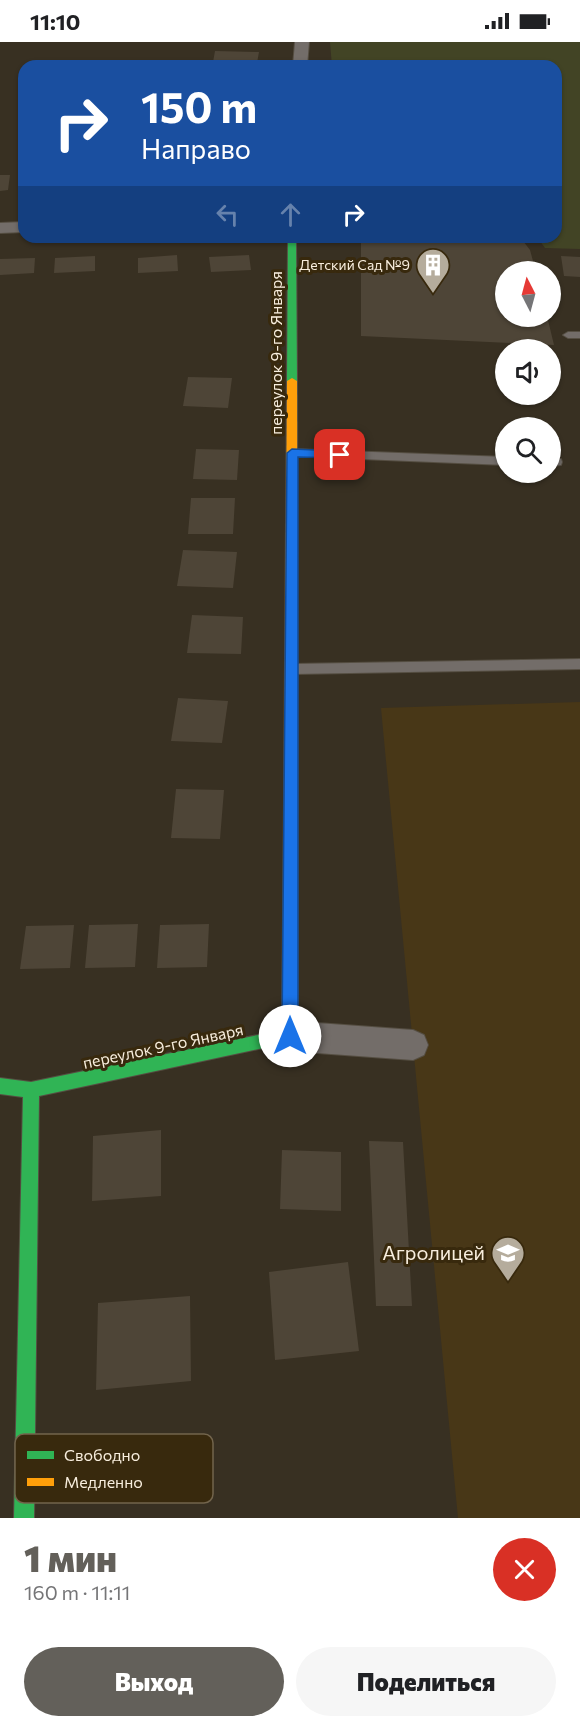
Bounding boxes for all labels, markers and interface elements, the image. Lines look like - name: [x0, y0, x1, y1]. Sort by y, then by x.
- text: 11:10: [30, 8, 80, 35]
- text: 150 m: [141, 80, 257, 132]
- icon: right: [42, 84, 120, 162]
- text: Направо: [141, 132, 251, 165]
- icon: left: [211, 198, 244, 231]
- icon: ahead: [274, 198, 307, 231]
- icon: right: [337, 198, 370, 231]
- building icon: Детский Сад №9: [415, 247, 451, 294]
- place label: Детский Сад №9: [299, 256, 410, 273]
- north arrow: [495, 261, 561, 327]
- map controls: [495, 261, 561, 483]
- street label: переулок 9-го Января: [266, 271, 285, 435]
- button: sound: [495, 339, 561, 405]
- button: search: [495, 417, 561, 483]
- pin: [314, 429, 365, 480]
- icon: arrive: [323, 438, 356, 471]
- position arrow: [258, 1004, 322, 1068]
- street label: переулок 9-го Января: [81, 1019, 245, 1072]
- school or university icon: Агролицей: [490, 1235, 526, 1282]
- place label: Агролицей: [382, 1240, 485, 1264]
- legend: [15, 1434, 213, 1503]
- text: Свободно: [64, 1445, 140, 1464]
- text: Медленно: [64, 1472, 143, 1491]
- text: 1 мин: [24, 1535, 117, 1579]
- button: close: [493, 1538, 556, 1601]
- text: 160 m · 11:11: [24, 1580, 130, 1604]
- button: Выход: [24, 1647, 284, 1716]
- button: Поделиться: [296, 1647, 556, 1716]

